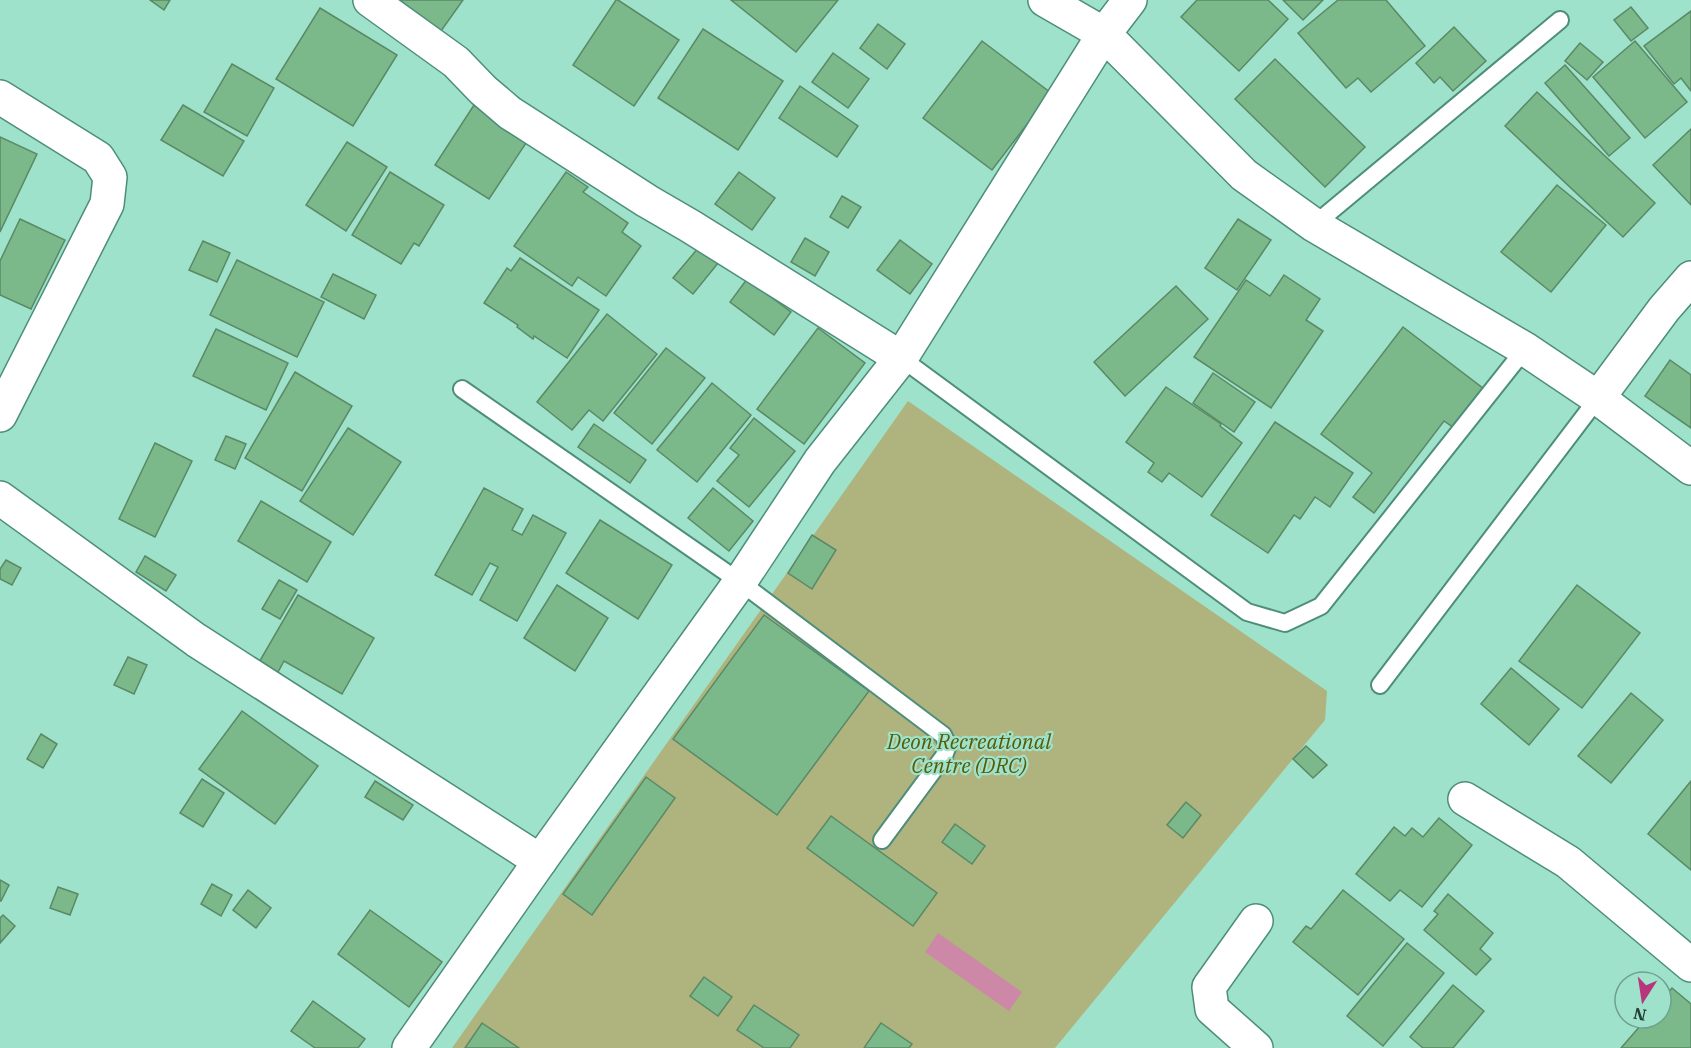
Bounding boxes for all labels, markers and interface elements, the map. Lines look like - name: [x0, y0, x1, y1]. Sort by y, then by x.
- park label: Deon Recreational Centre (DRC): [886, 727, 1052, 779]
- north arrow: [1613, 970, 1673, 1030]
- text: N: [1632, 1004, 1648, 1026]

